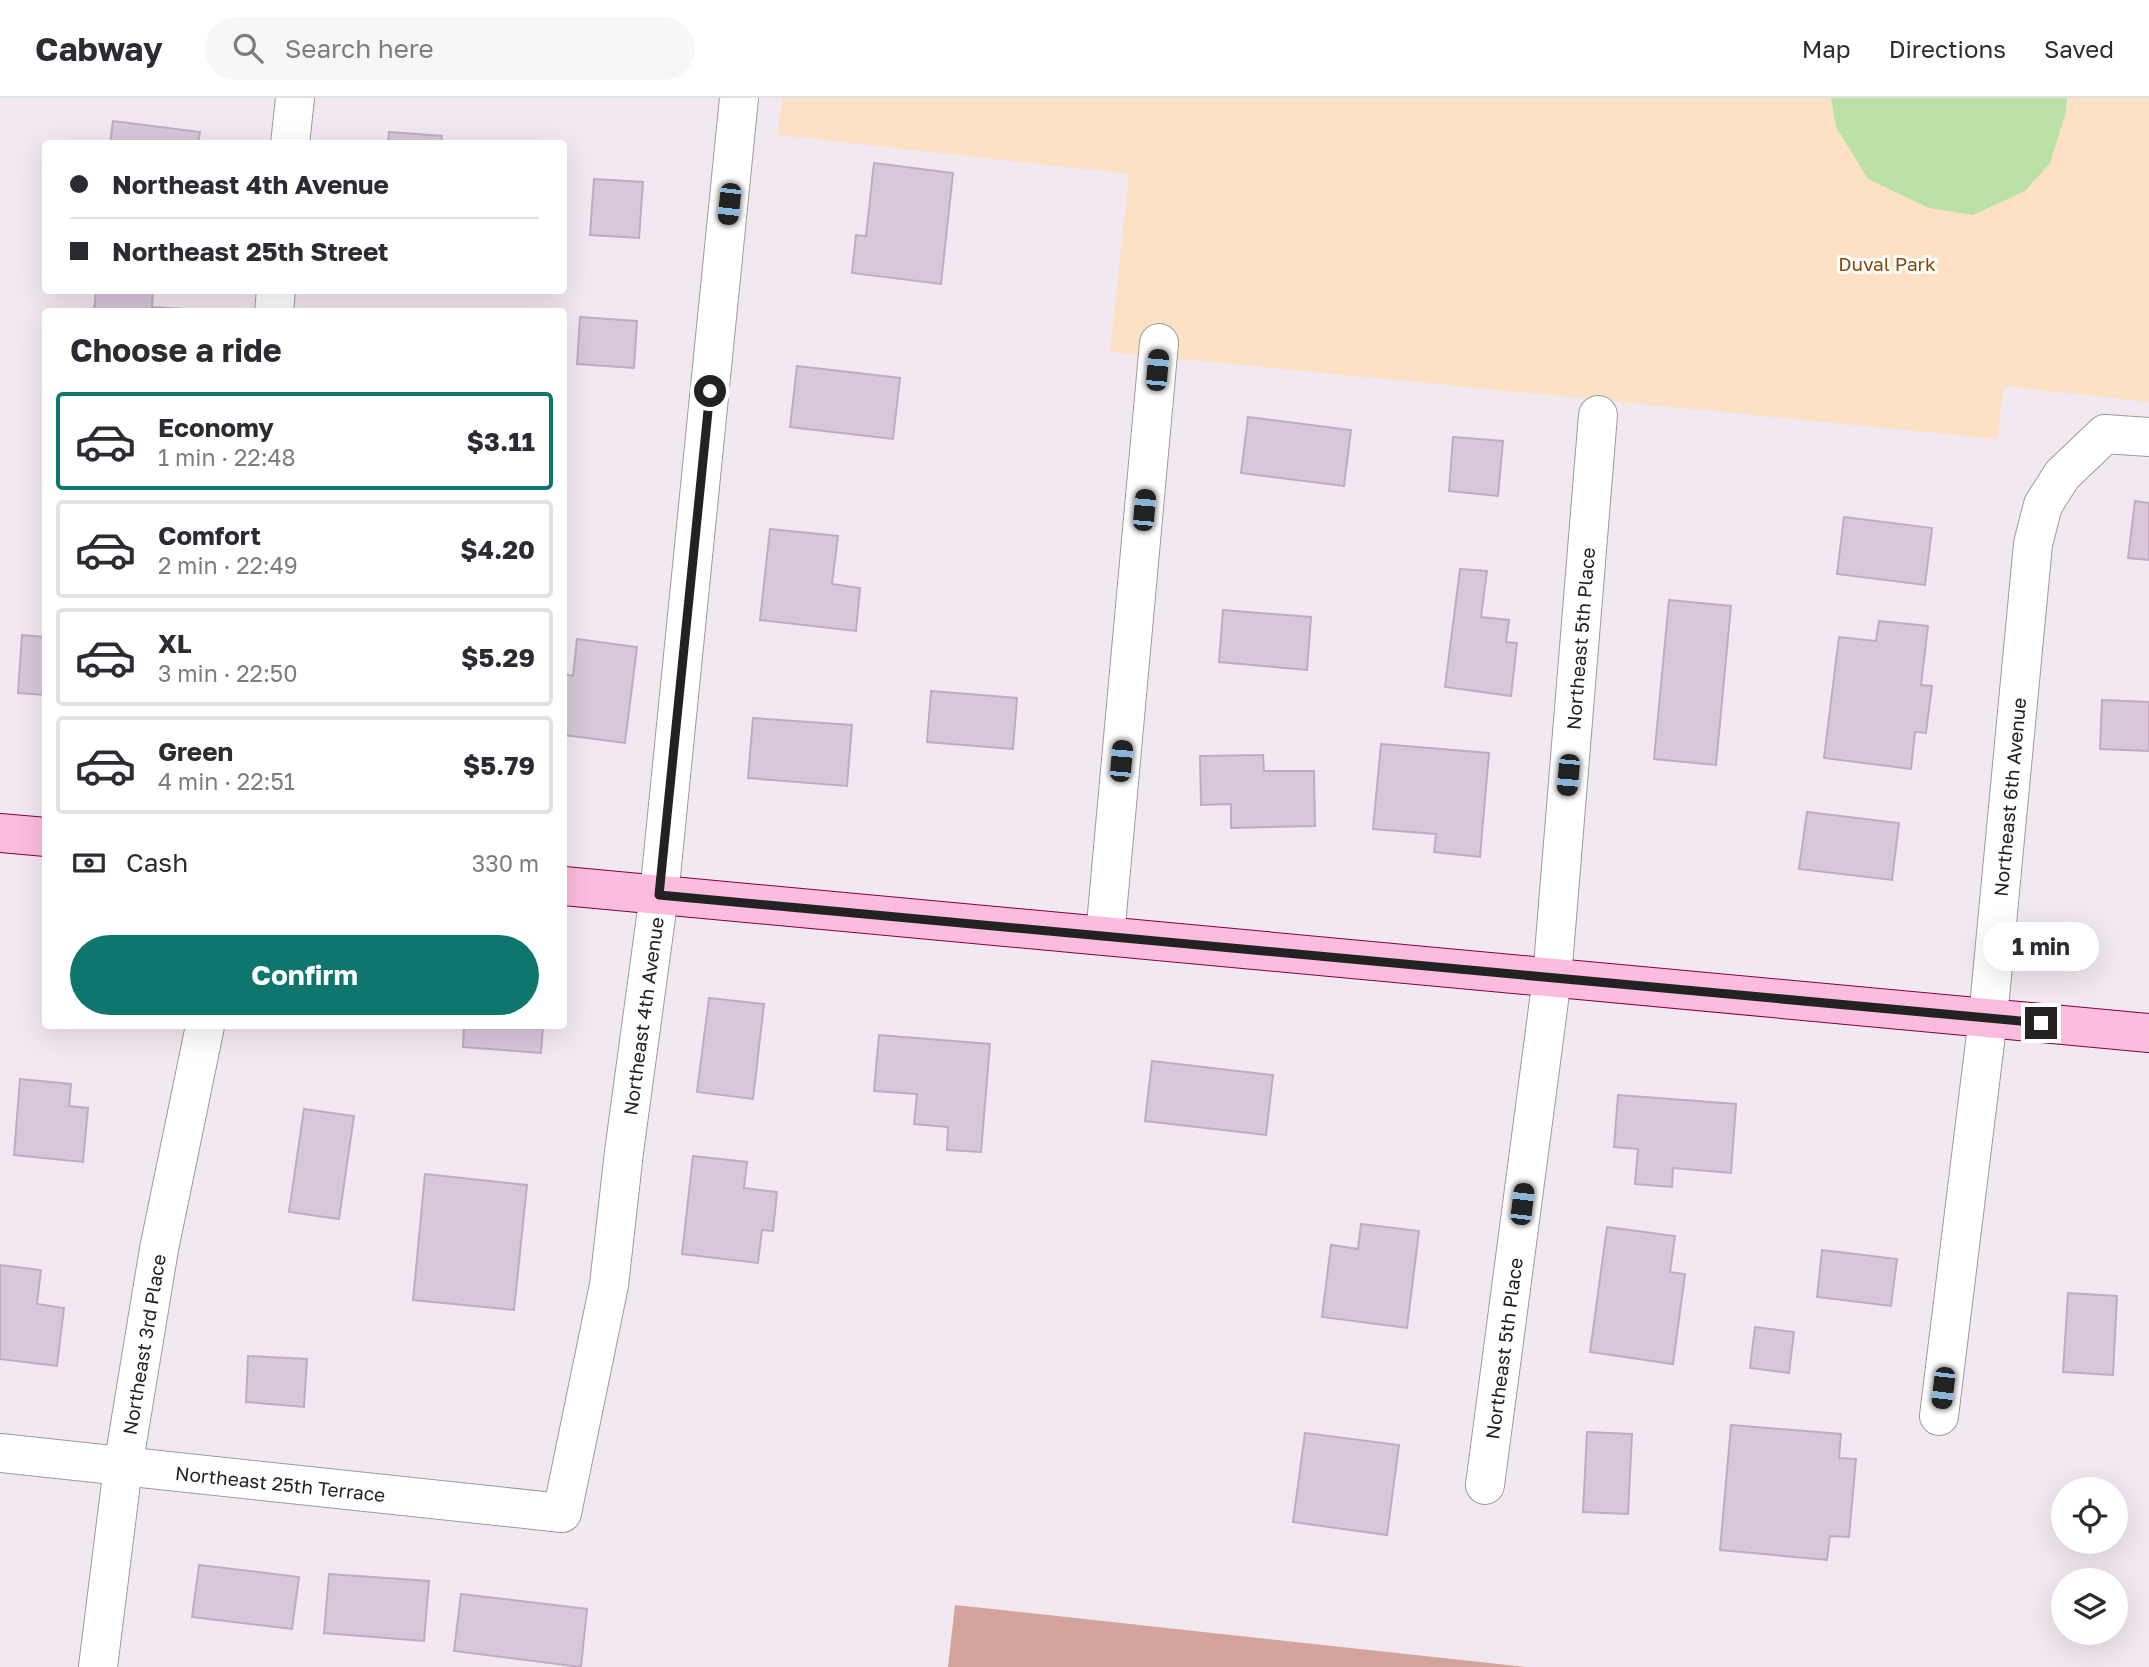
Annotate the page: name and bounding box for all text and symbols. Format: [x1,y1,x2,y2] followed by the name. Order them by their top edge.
[205,17,695,80] search box
[35,29,163,68] text: Cabway
[229,29,267,67] icon: search
[285,33,434,64] text: Search here
[1802,34,1851,63] text: Map
[1889,34,2006,63] text: Directions
[2044,34,2114,63] text: Saved
[112,169,389,200] text: Northeast 4th Avenue
[717,182,742,226] car
[112,236,389,267] text: Northeast 25th Street
[1838,252,1936,275] park label: Duval Park
[70,331,282,369] text: Choose a ride
[1145,348,1170,392] car
[694,375,726,407] route start
[74,410,137,473] icon: car
[158,412,274,443] text: Economy
[467,426,535,457] text: $3.11
[158,443,296,471] text: 1 min · 22:48
[1132,488,1157,532] car
[74,518,137,581] icon: car
[158,520,261,551] text: Comfort
[460,534,535,565] text: $4.20
[1561,546,1599,731] street label: Northeast 5th Place
[158,551,298,579] text: 2 min · 22:49
[74,626,137,689] icon: car
[158,628,192,659] text: XL
[461,642,535,673] text: $5.29
[158,659,297,687] text: 3 min · 22:50
[1988,696,2030,898] street label: Northeast 6th Avenue
[74,734,137,797] icon: car
[158,736,233,767] text: Green
[1109,739,1134,783] car
[463,750,535,781] text: $5.79
[1556,753,1581,797] car
[158,767,295,795] text: 4 min · 22:51
[70,844,108,882] icon: cash
[126,847,188,878] text: Cash
[472,849,539,877] text: 330 m
[618,915,667,1117] street label: Northeast 4th Avenue
[1983,922,2099,970] callout: 1 min
[2012,932,2070,960] text: 1 min
[70,935,539,1015] button: Confirm
[2025,1007,2057,1039] route end
[1510,1182,1535,1226] car
[117,1252,170,1436] street label: Northeast 3rd Place
[1480,1256,1526,1440] street label: Northeast 5th Place
[1931,1366,1956,1410] car
[174,1460,387,1506] street label: Northeast 25th Terrace
[2051,1477,2128,1645] map controls
[2051,1477,2128,1554] button: locate
[2051,1568,2128,1645] button: layers

